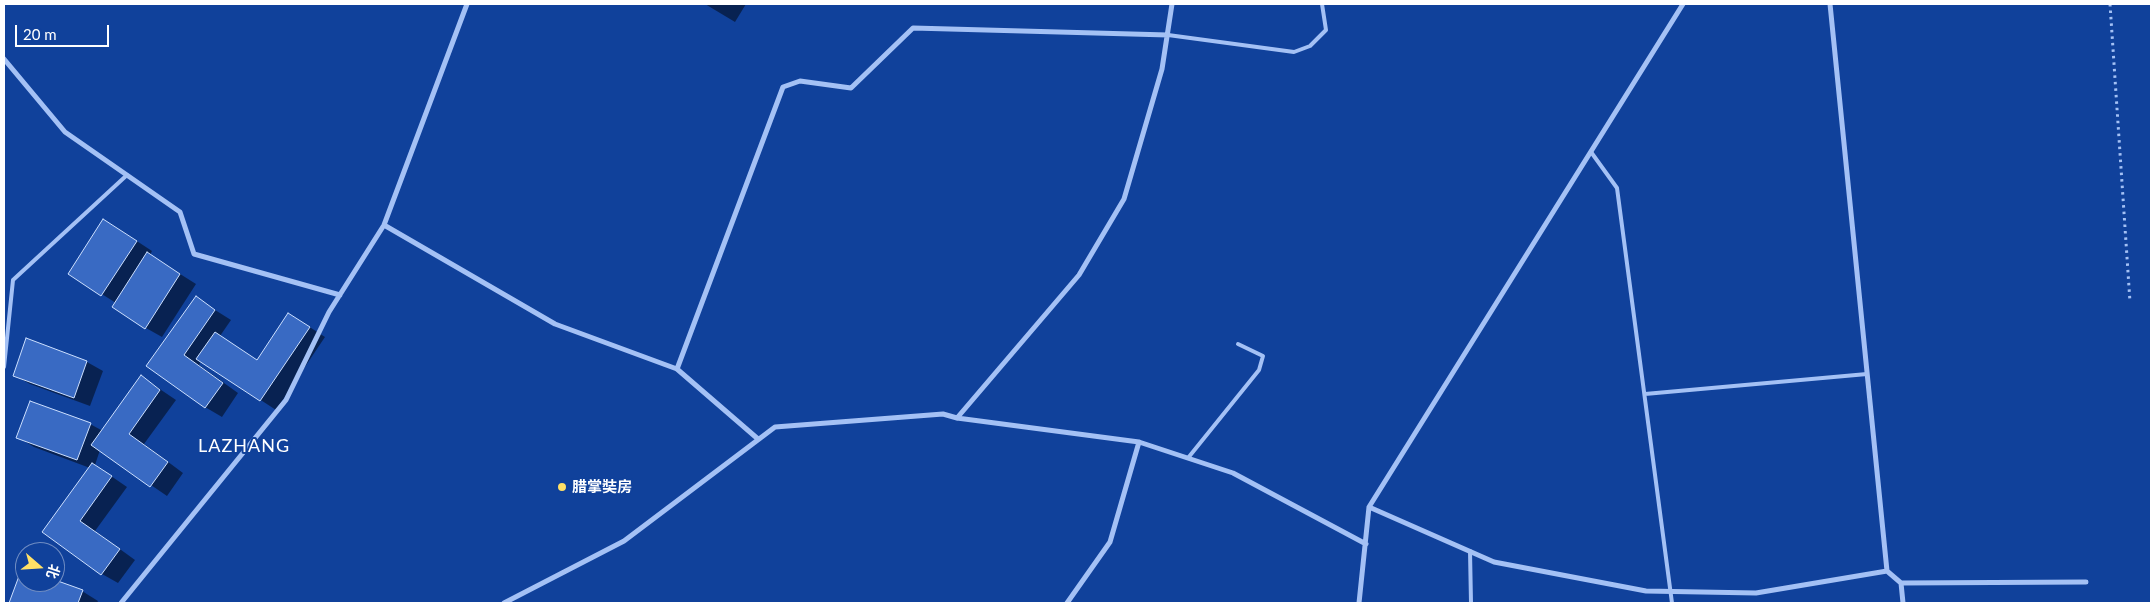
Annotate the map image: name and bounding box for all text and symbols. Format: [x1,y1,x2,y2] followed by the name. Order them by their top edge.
[18,15,111,47] scale bar
[23,25,57,43] text: 20 m
[197,435,291,457] district label: LAZHANG
[572,478,632,496] place label: 腊掌奘房
[556,481,568,493] marker: 腊掌奘房
[15,542,65,592] north arrow
[43,562,64,581] text: 北

